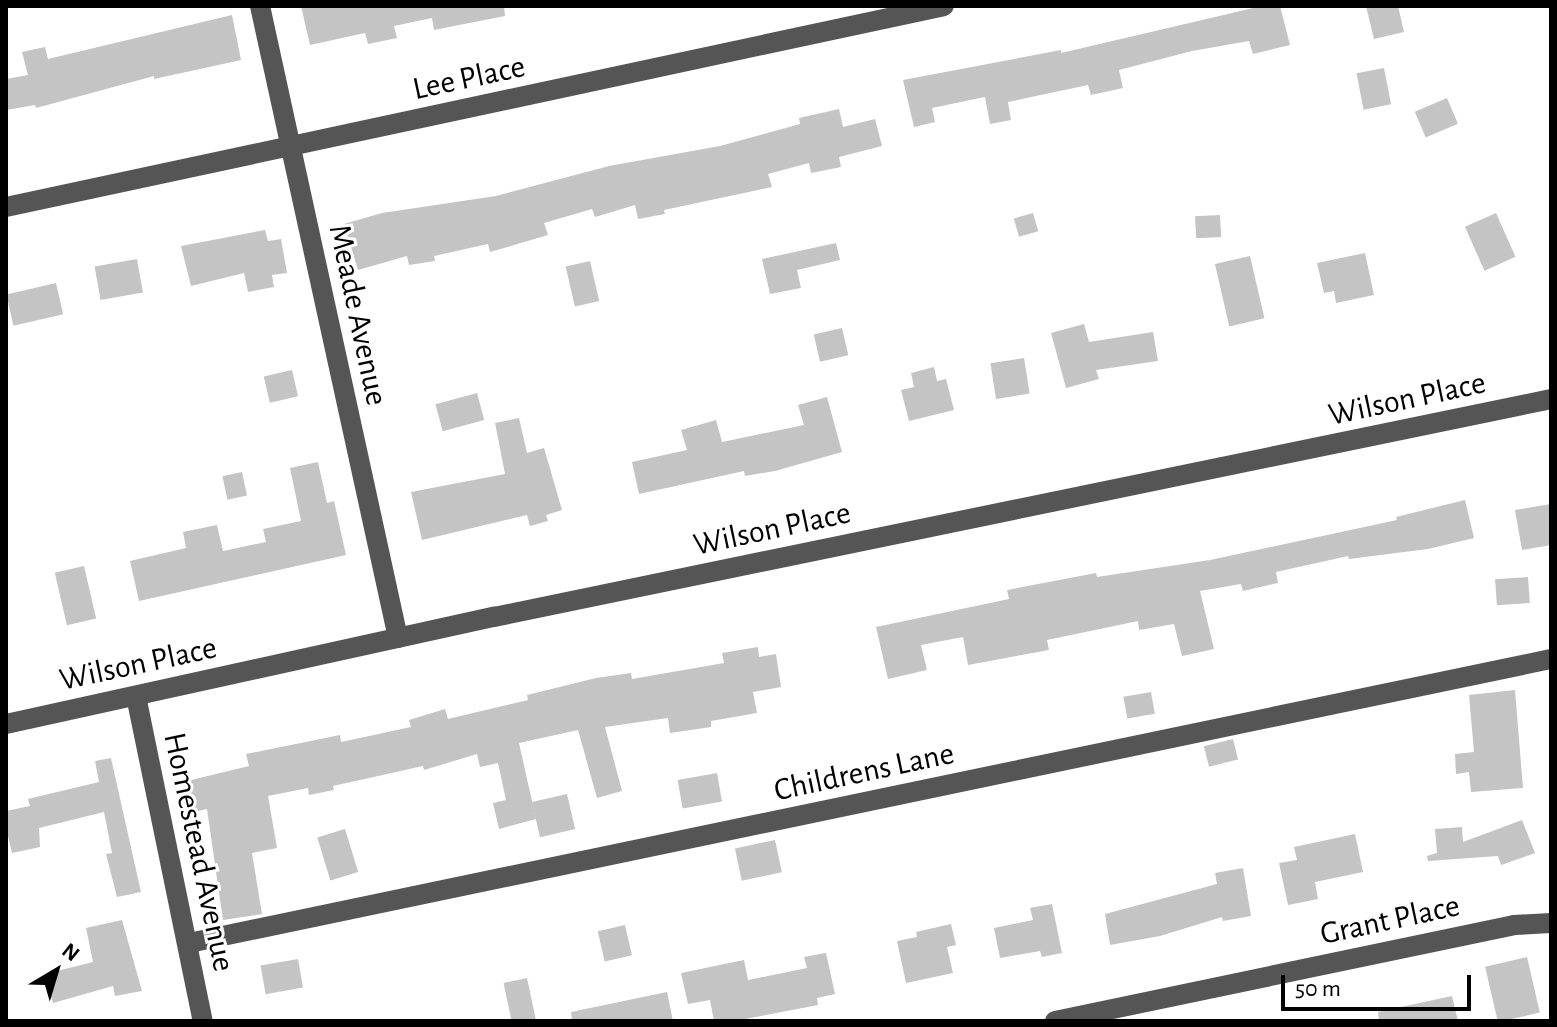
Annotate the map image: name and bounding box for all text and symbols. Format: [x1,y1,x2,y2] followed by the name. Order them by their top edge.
[409,47,529,109] street label: Lee Place
[320,221,396,409] street label: Meade Avenue
[1325,364,1489,434] street label: Wilson Place
[690,494,854,564] street label: Wilson Place
[56,629,220,699] street label: Wilson Place
[155,729,243,975] street label: Homestead Avenue
[770,734,958,810] street label: Childrens Lane
[1317,887,1463,953] street label: Grant Place
[16,931,96,1011] north arrow
[58,939,84,965] text: N
[1285,959,1475,1009] scale bar
[1295,977,1341,1001] text: 50 m

